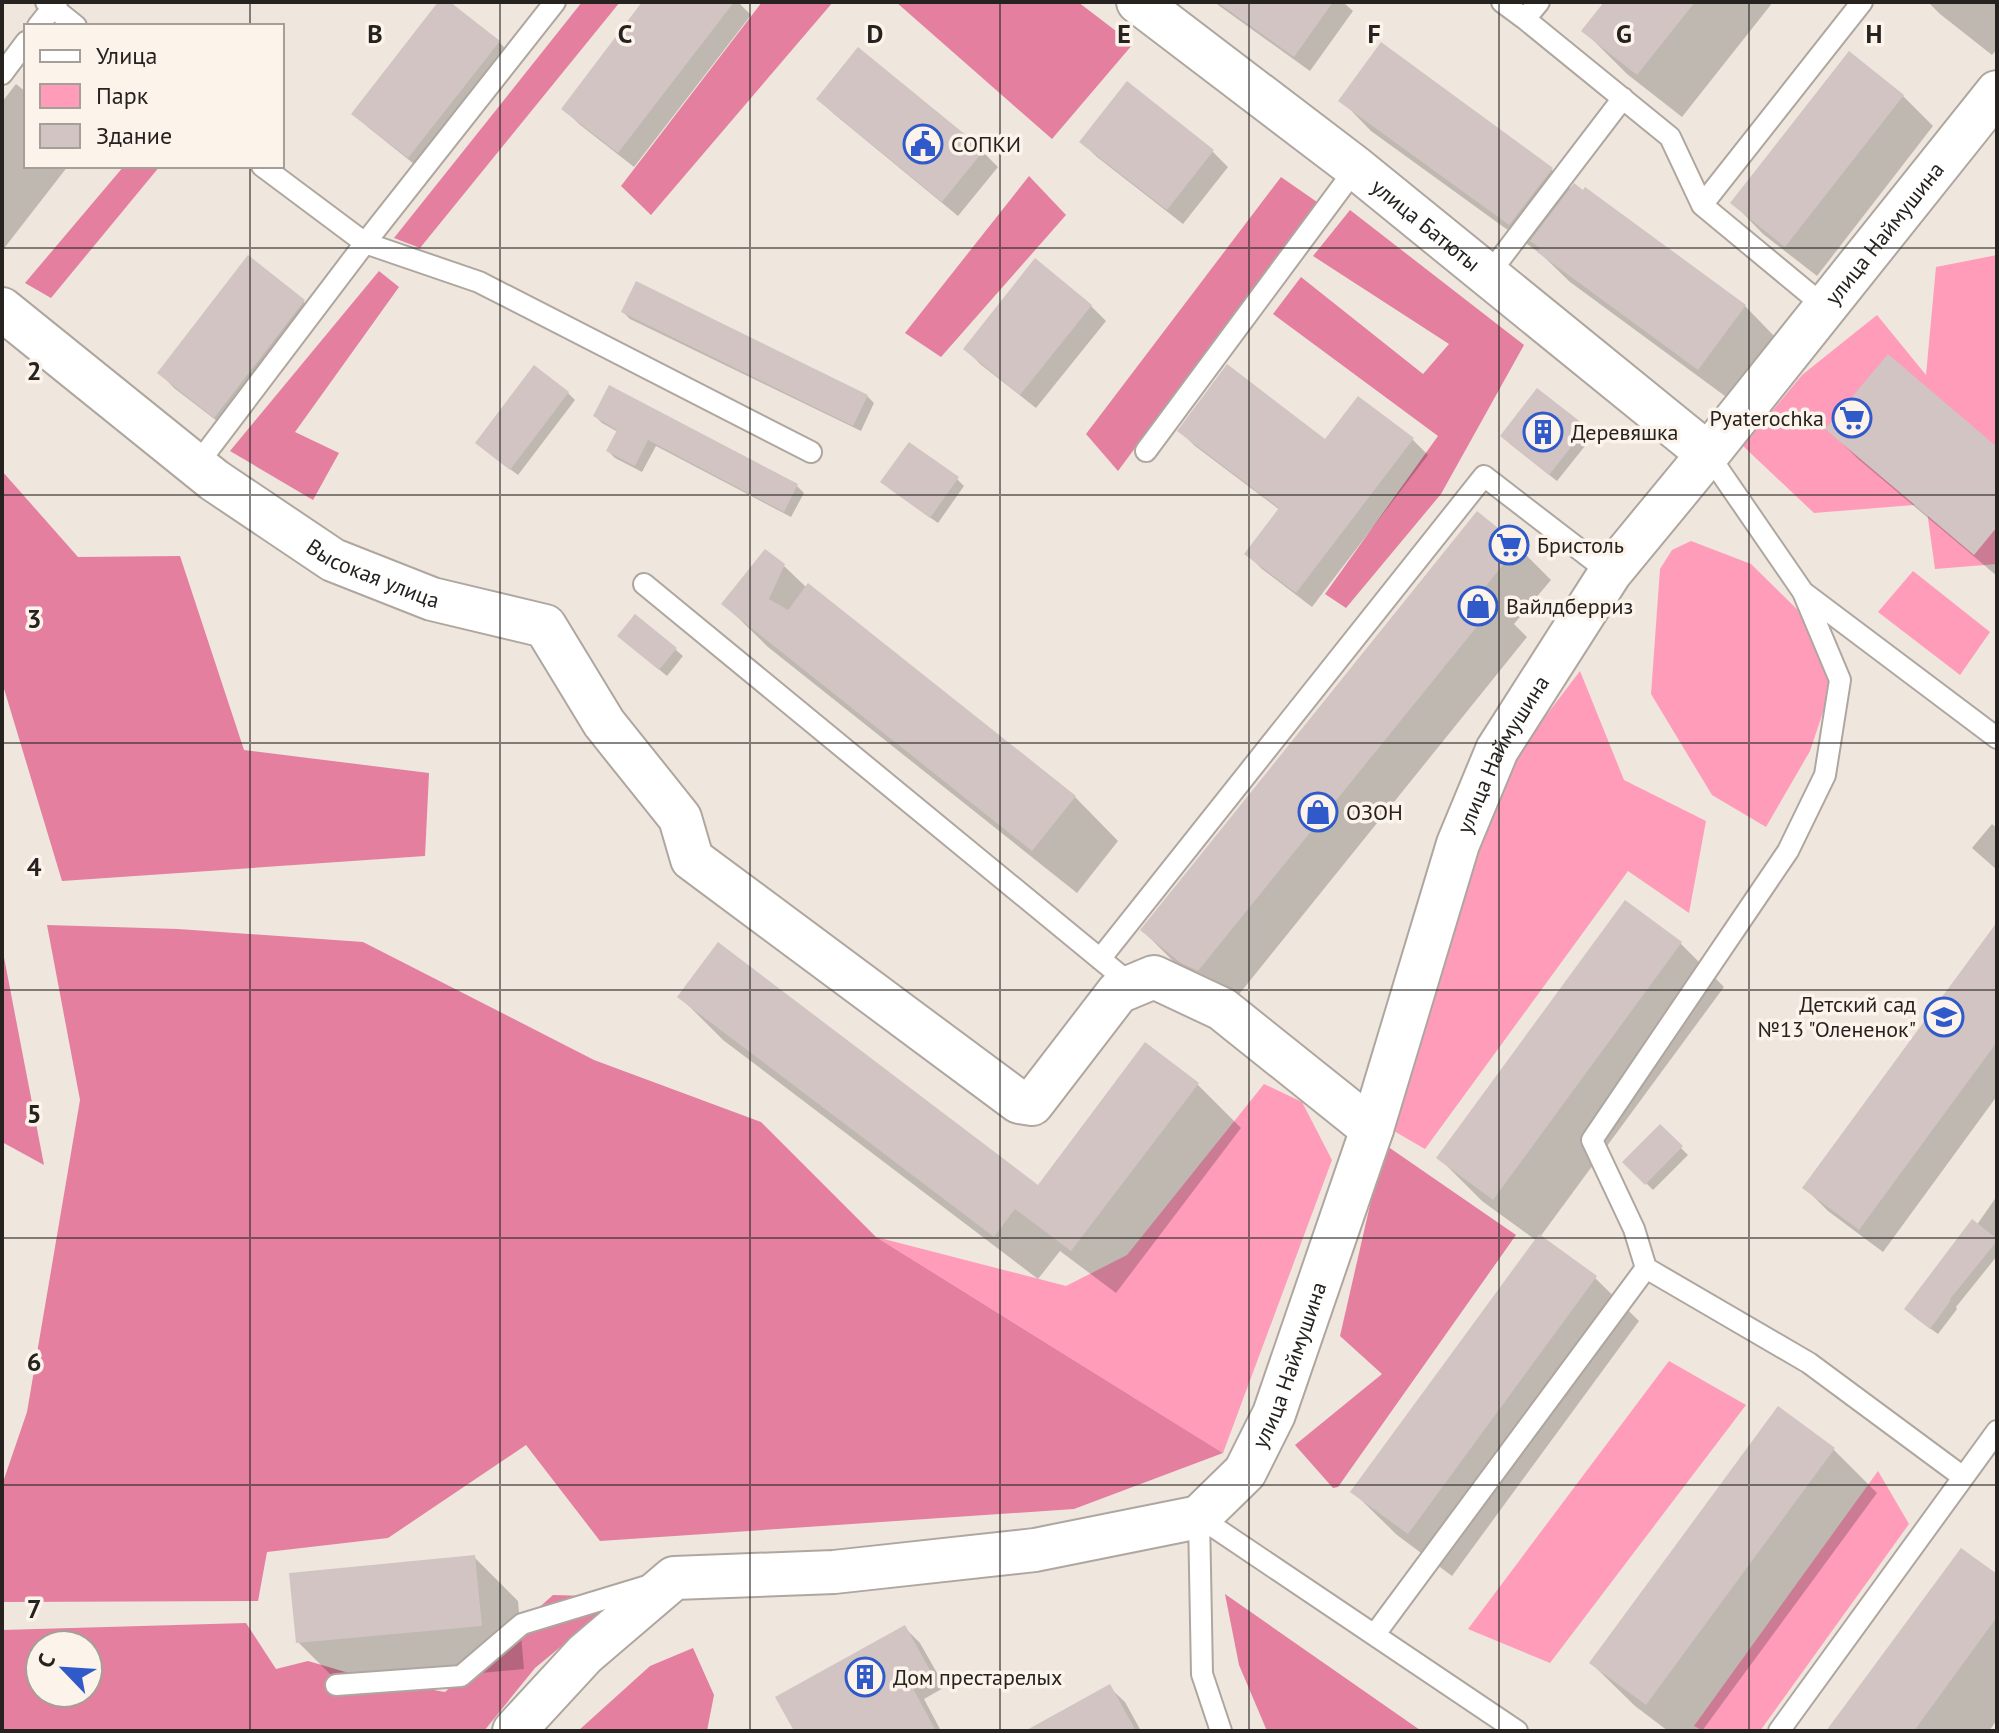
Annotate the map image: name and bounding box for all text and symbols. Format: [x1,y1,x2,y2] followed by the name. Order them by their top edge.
[367,17,383,50] text: B
[618,17,632,50] text: C
[867,17,883,50] text: D
[1117,17,1131,50] text: E
[1367,17,1381,50] text: F
[1616,17,1632,50] text: G
[1866,17,1882,50] text: H
[24,24,284,168] legend
[96,40,157,71] text: Улица
[96,80,149,111] text: Парк
[96,120,172,151] text: Здание
[902,123,944,165] public building icon: СОПКИ
[951,130,1021,158] place label: СОПКИ
[1819,156,1950,310] street label: улица Наймушина
[1366,172,1486,277] street label: улица Батюты
[27,354,41,387] text: 2
[1831,397,1873,439] supermarket icon: Pyaterochka
[1709,404,1824,432] place label: Pyaterochka
[1522,411,1564,453] building icon: Деревяшка
[1571,418,1679,446] place label: Деревяшка
[1488,524,1530,566] supermarket icon: Бристоль
[1537,531,1624,559] place label: Бристоль
[301,532,442,614] street label: Высокая улица
[1457,585,1499,627] shop icon: Вайлдберриз
[1506,592,1633,620] place label: Вайлдберриз
[27,602,41,635] text: 3
[1450,670,1555,838] street label: улица Наймушина
[1297,791,1339,833] shop icon: ОЗОН
[1346,798,1403,826] place label: ОЗОН
[27,850,42,883] text: 4
[1757,990,1916,1043] place label: Детский сад №13 "Олененок"
[1923,996,1965,1038] school or university icon: Детский сад №13 "Олененок"
[27,1097,41,1130] text: 5
[1245,1278,1332,1453] street label: улица Наймушина
[27,1345,41,1378] text: 6
[27,1592,41,1625] text: 7
[24,1629,104,1709] north arrow
[31,1649,61,1672] text: С
[844,1656,886,1698] building icon: Дом престарелых
[893,1663,1062,1691] place label: Дом престарелых

